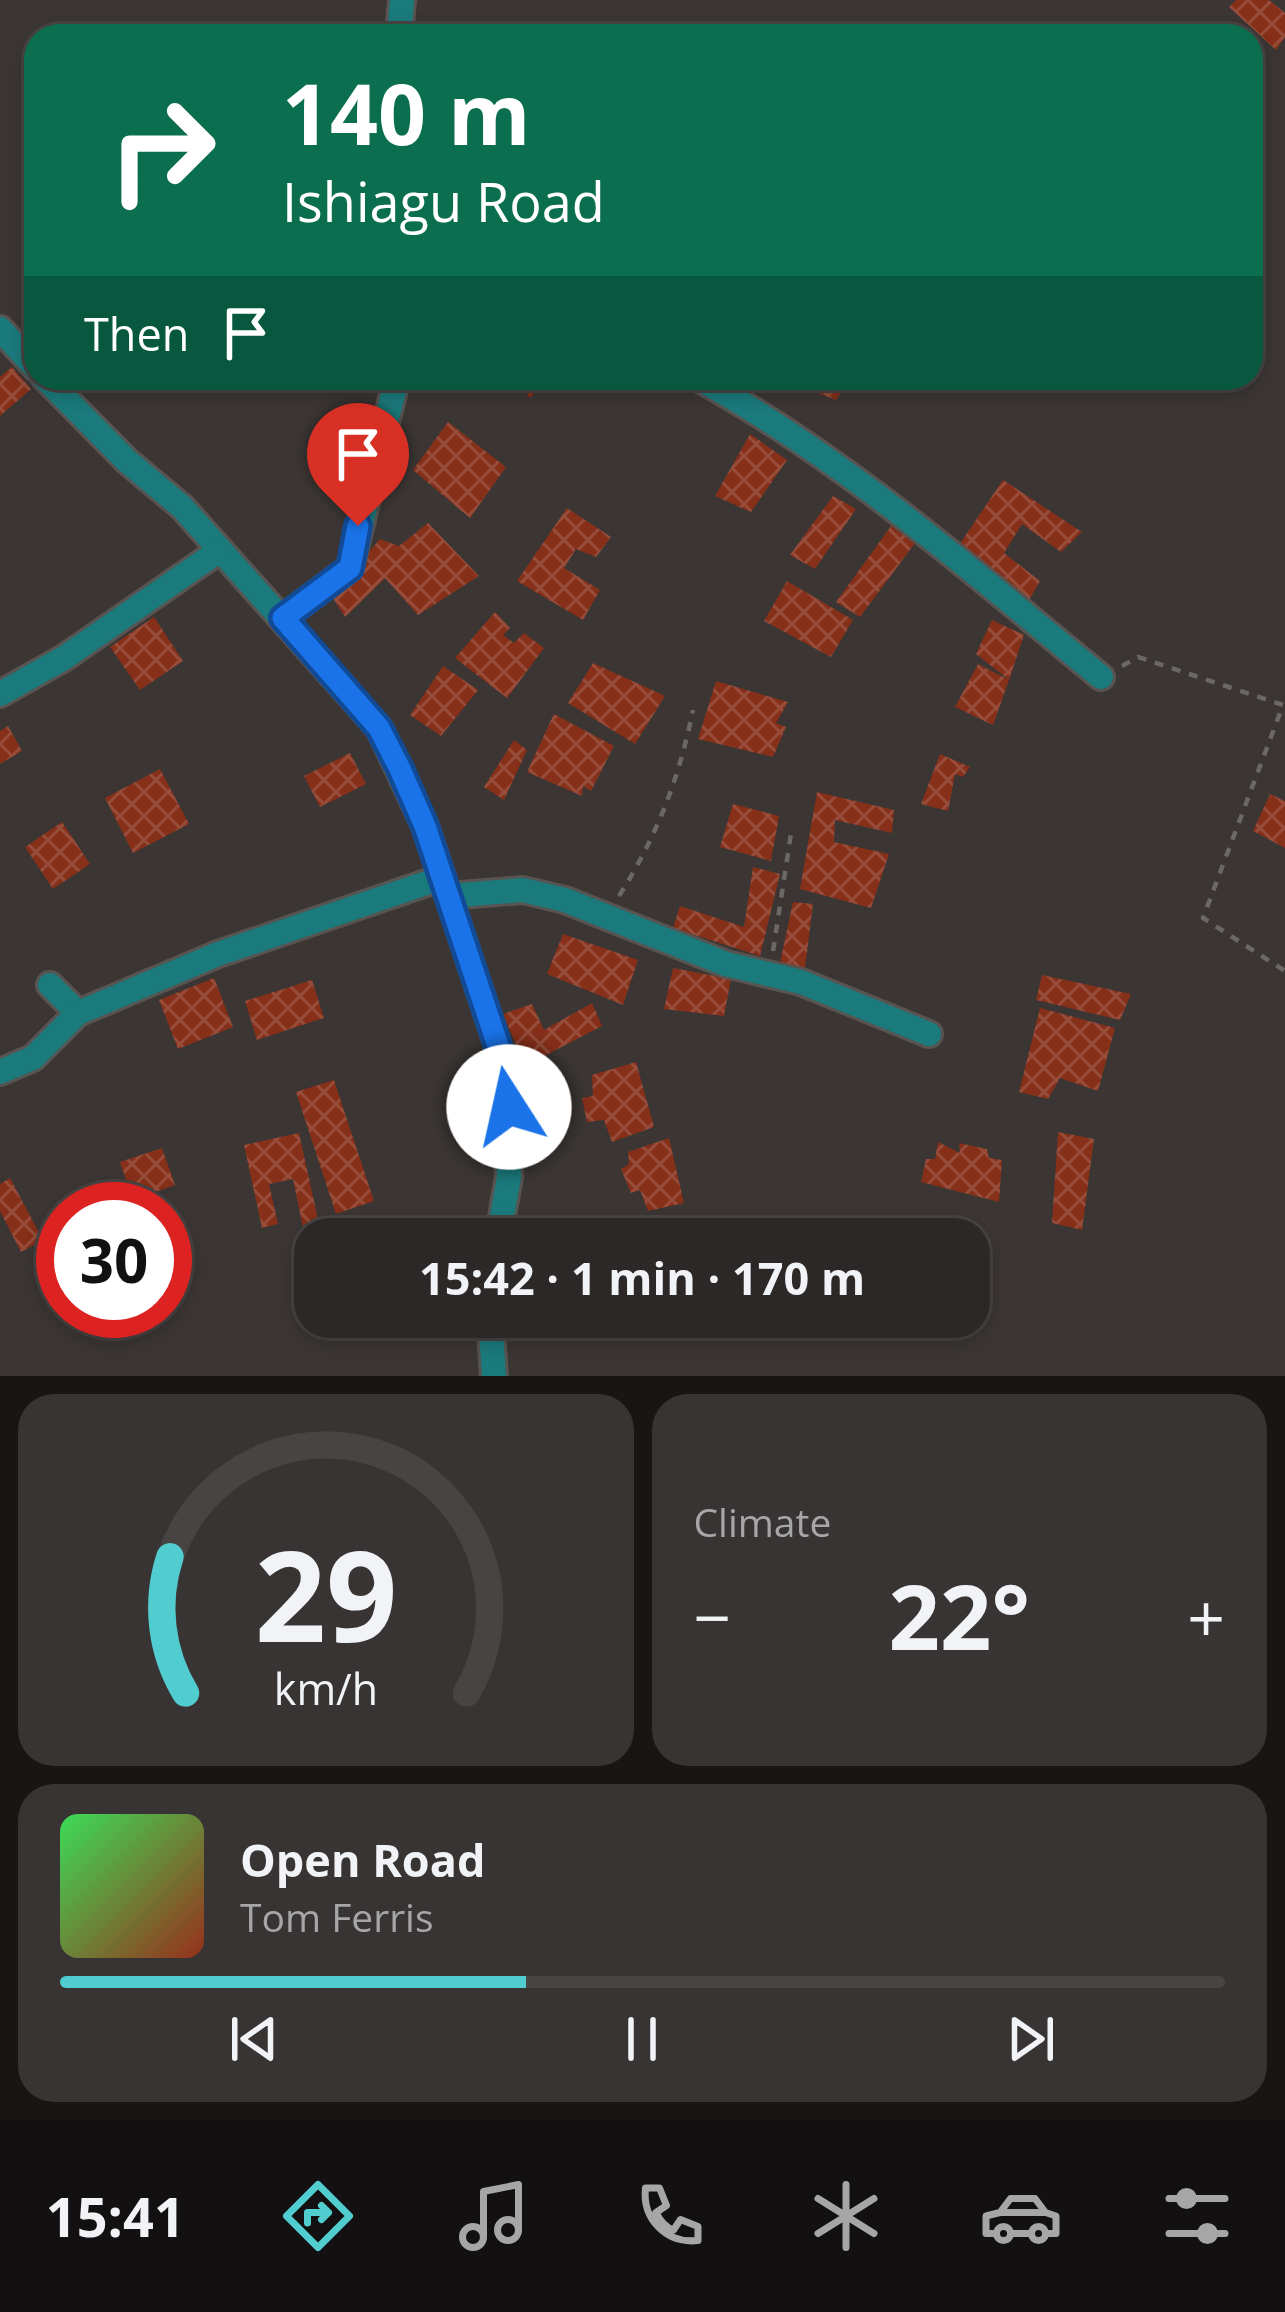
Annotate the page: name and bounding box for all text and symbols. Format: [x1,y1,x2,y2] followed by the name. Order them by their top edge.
[282,55,530,170] text: 140 m
[84,72,240,228] icon: right
[282,164,605,238] text: Ishiagu Road
[213,300,279,366] icon: arrive
[84,303,189,364] text: Then
[307,403,409,526] pin
[325,421,391,487] icon: arrive
[446,1044,572,1170] position arrow
[36,1182,192,1338] speed limit sign: 30
[419,1247,865,1308] text: 15:42 · 1 min · 170 m
[694,1495,831,1548] text: Climate
[254,1509,397,1679] text: 29
[889,1554,1030,1676] text: 22°
[694,1571,731,1661] text: −
[1187,1571,1225,1661] text: +
[274,1659,378,1718] text: km/h
[240,1829,485,1890] text: Open Road
[240,1890,434,1943] text: Tom Ferris
[221,2006,287,2072] icon: previous
[609,2006,675,2072] icon: pause
[998,2006,1064,2072] icon: next
[276,2174,360,2258] icon: directions
[452,2174,536,2258] icon: music
[628,2174,712,2258] icon: phone
[804,2174,888,2258] icon: climate
[979,2174,1063,2258] icon: car
[1155,2174,1239,2258] icon: filters
[46,2179,185,2253] text: 15:41

